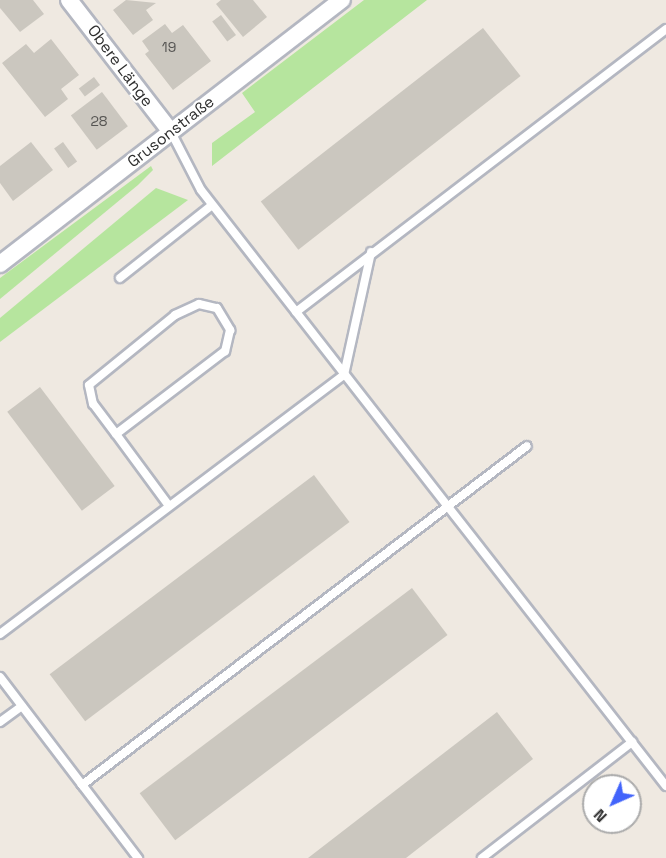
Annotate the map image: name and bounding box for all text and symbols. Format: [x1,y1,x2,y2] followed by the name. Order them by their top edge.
[83,21,157,111] street label: Obere Länge
[162,39,176,55] house number: 19
[124,92,218,172] street label: Grusonstraße
[90,113,108,129] house number: 28
[582,774,642,834] north arrow
[589,804,612,827] text: N

